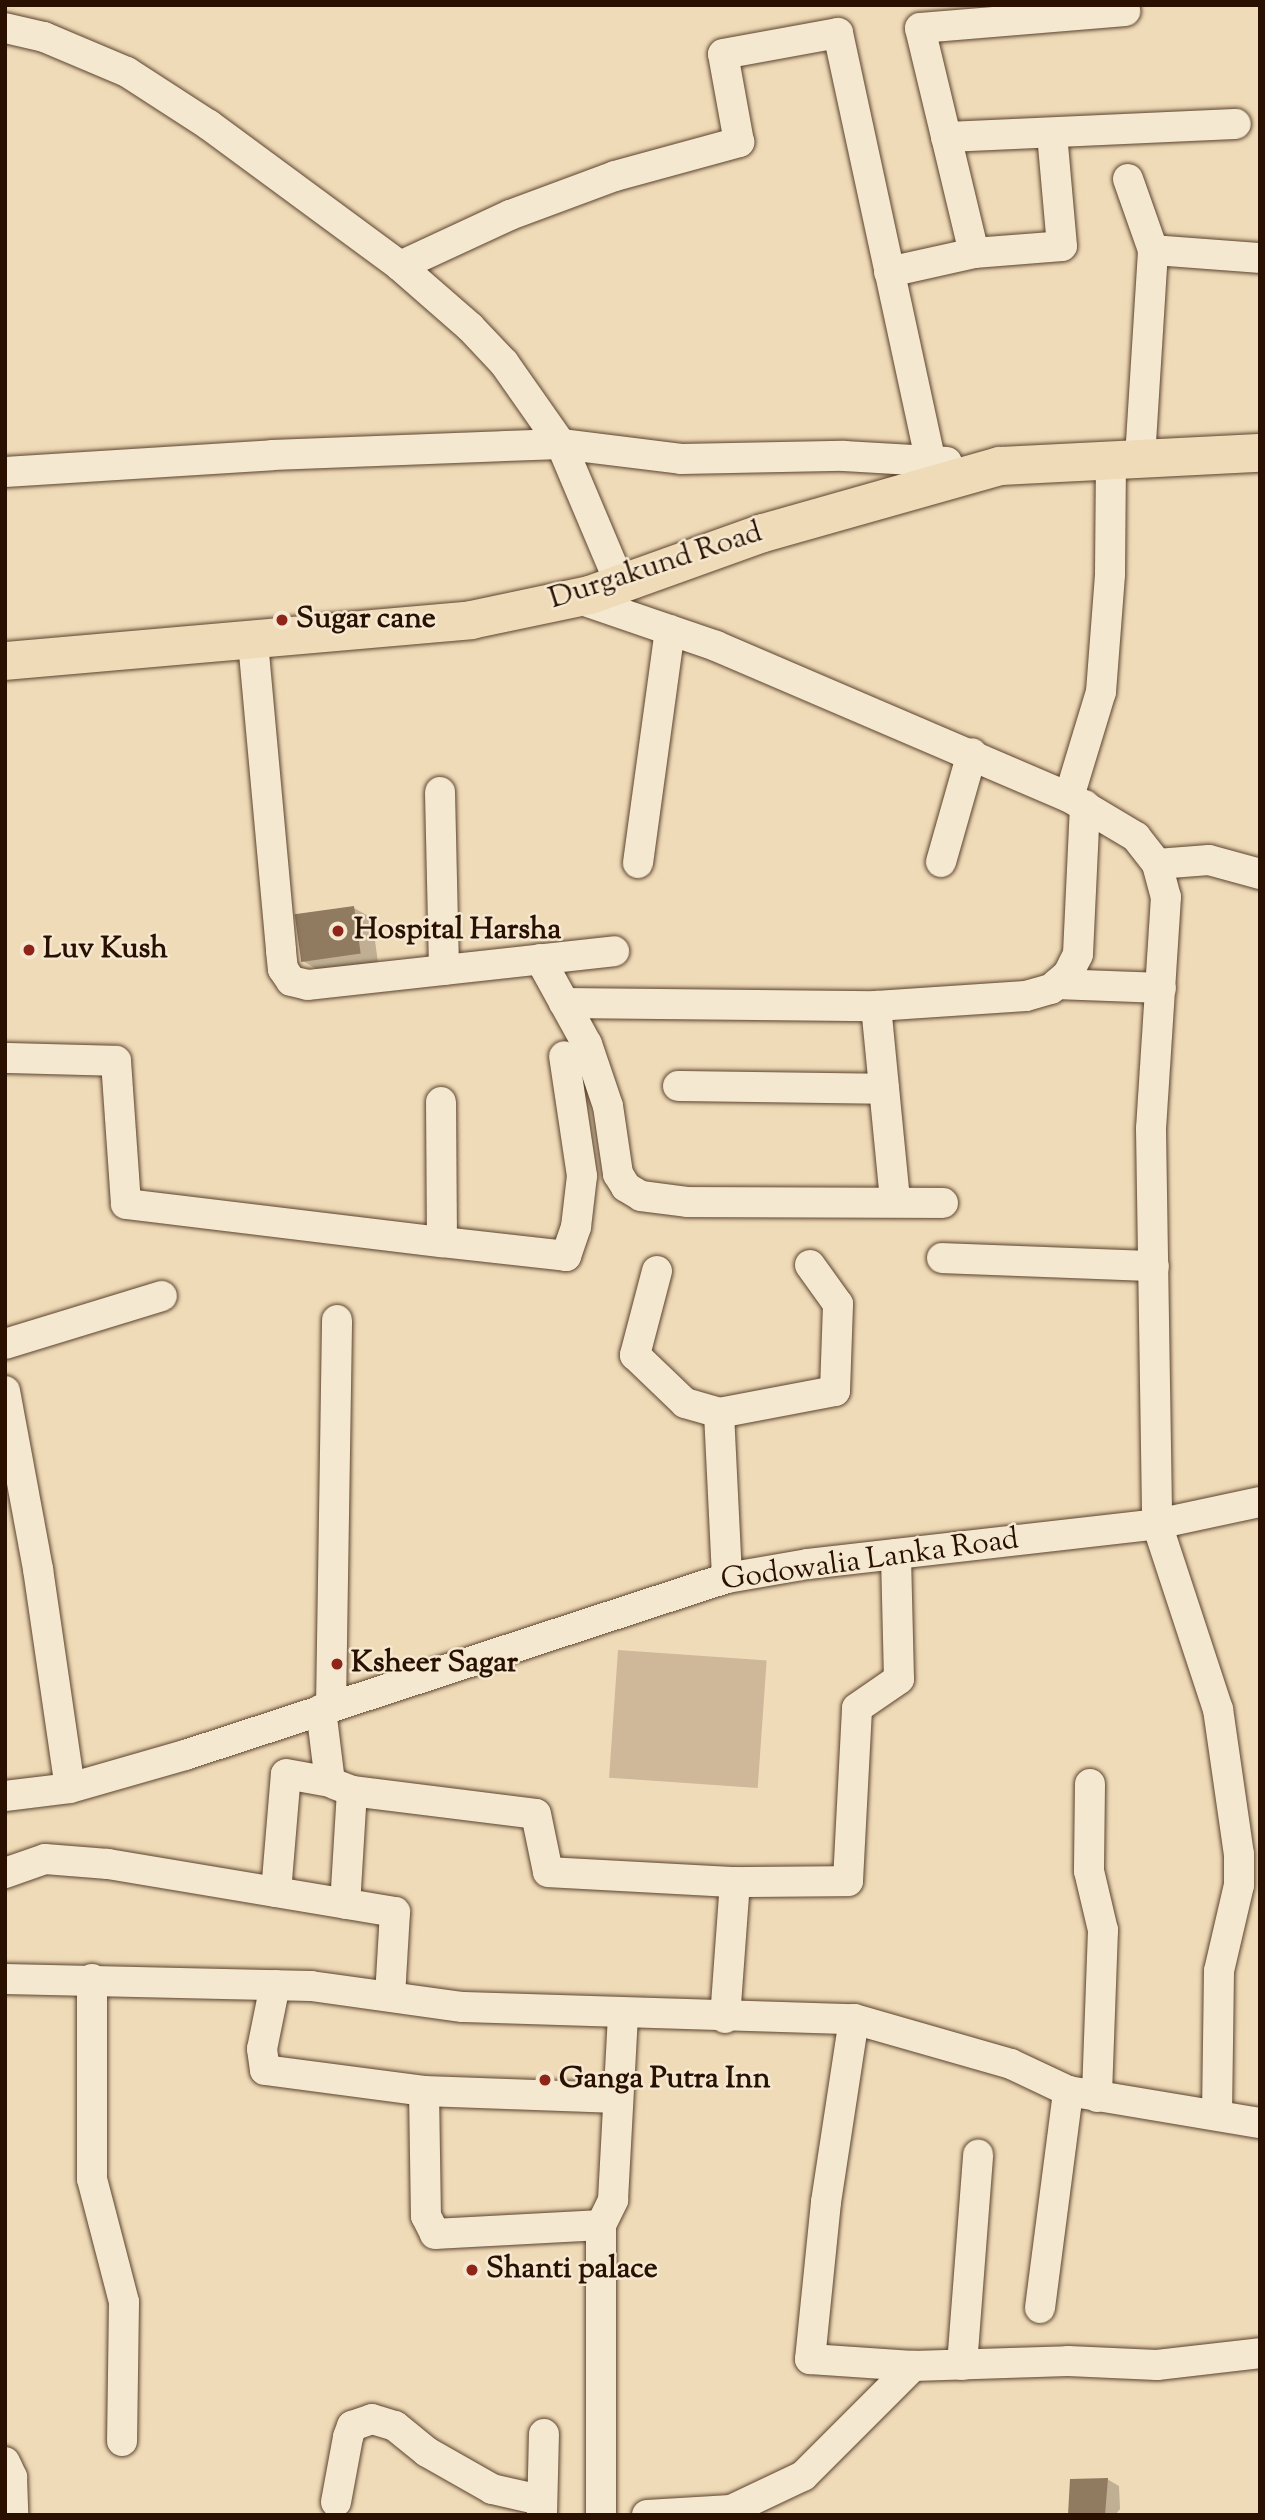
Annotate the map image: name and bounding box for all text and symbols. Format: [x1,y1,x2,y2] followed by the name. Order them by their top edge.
[545,516,767,618] street label: Durgakund Road
[296,602,436,638] place label: Sugar cane
[274,612,290,628] marker: Sugar cane
[354,913,561,949] place label: Hospital Harsha
[328,921,348,941] marker: Hospital Harsha
[43,932,168,968] place label: Luv Kush
[21,942,37,958] marker: Luv Kush
[719,1522,1021,1600] street label: Godowalia Lanka Road
[351,1646,518,1682] place label: Ksheer Sagar
[329,1656,345,1672] marker: Ksheer Sagar
[559,2062,770,2098] place label: Ganga Putra Inn
[537,2072,553,2088] marker: Ganga Putra Inn
[486,2252,658,2288] place label: Shanti palace
[464,2262,480,2278] marker: Shanti palace

